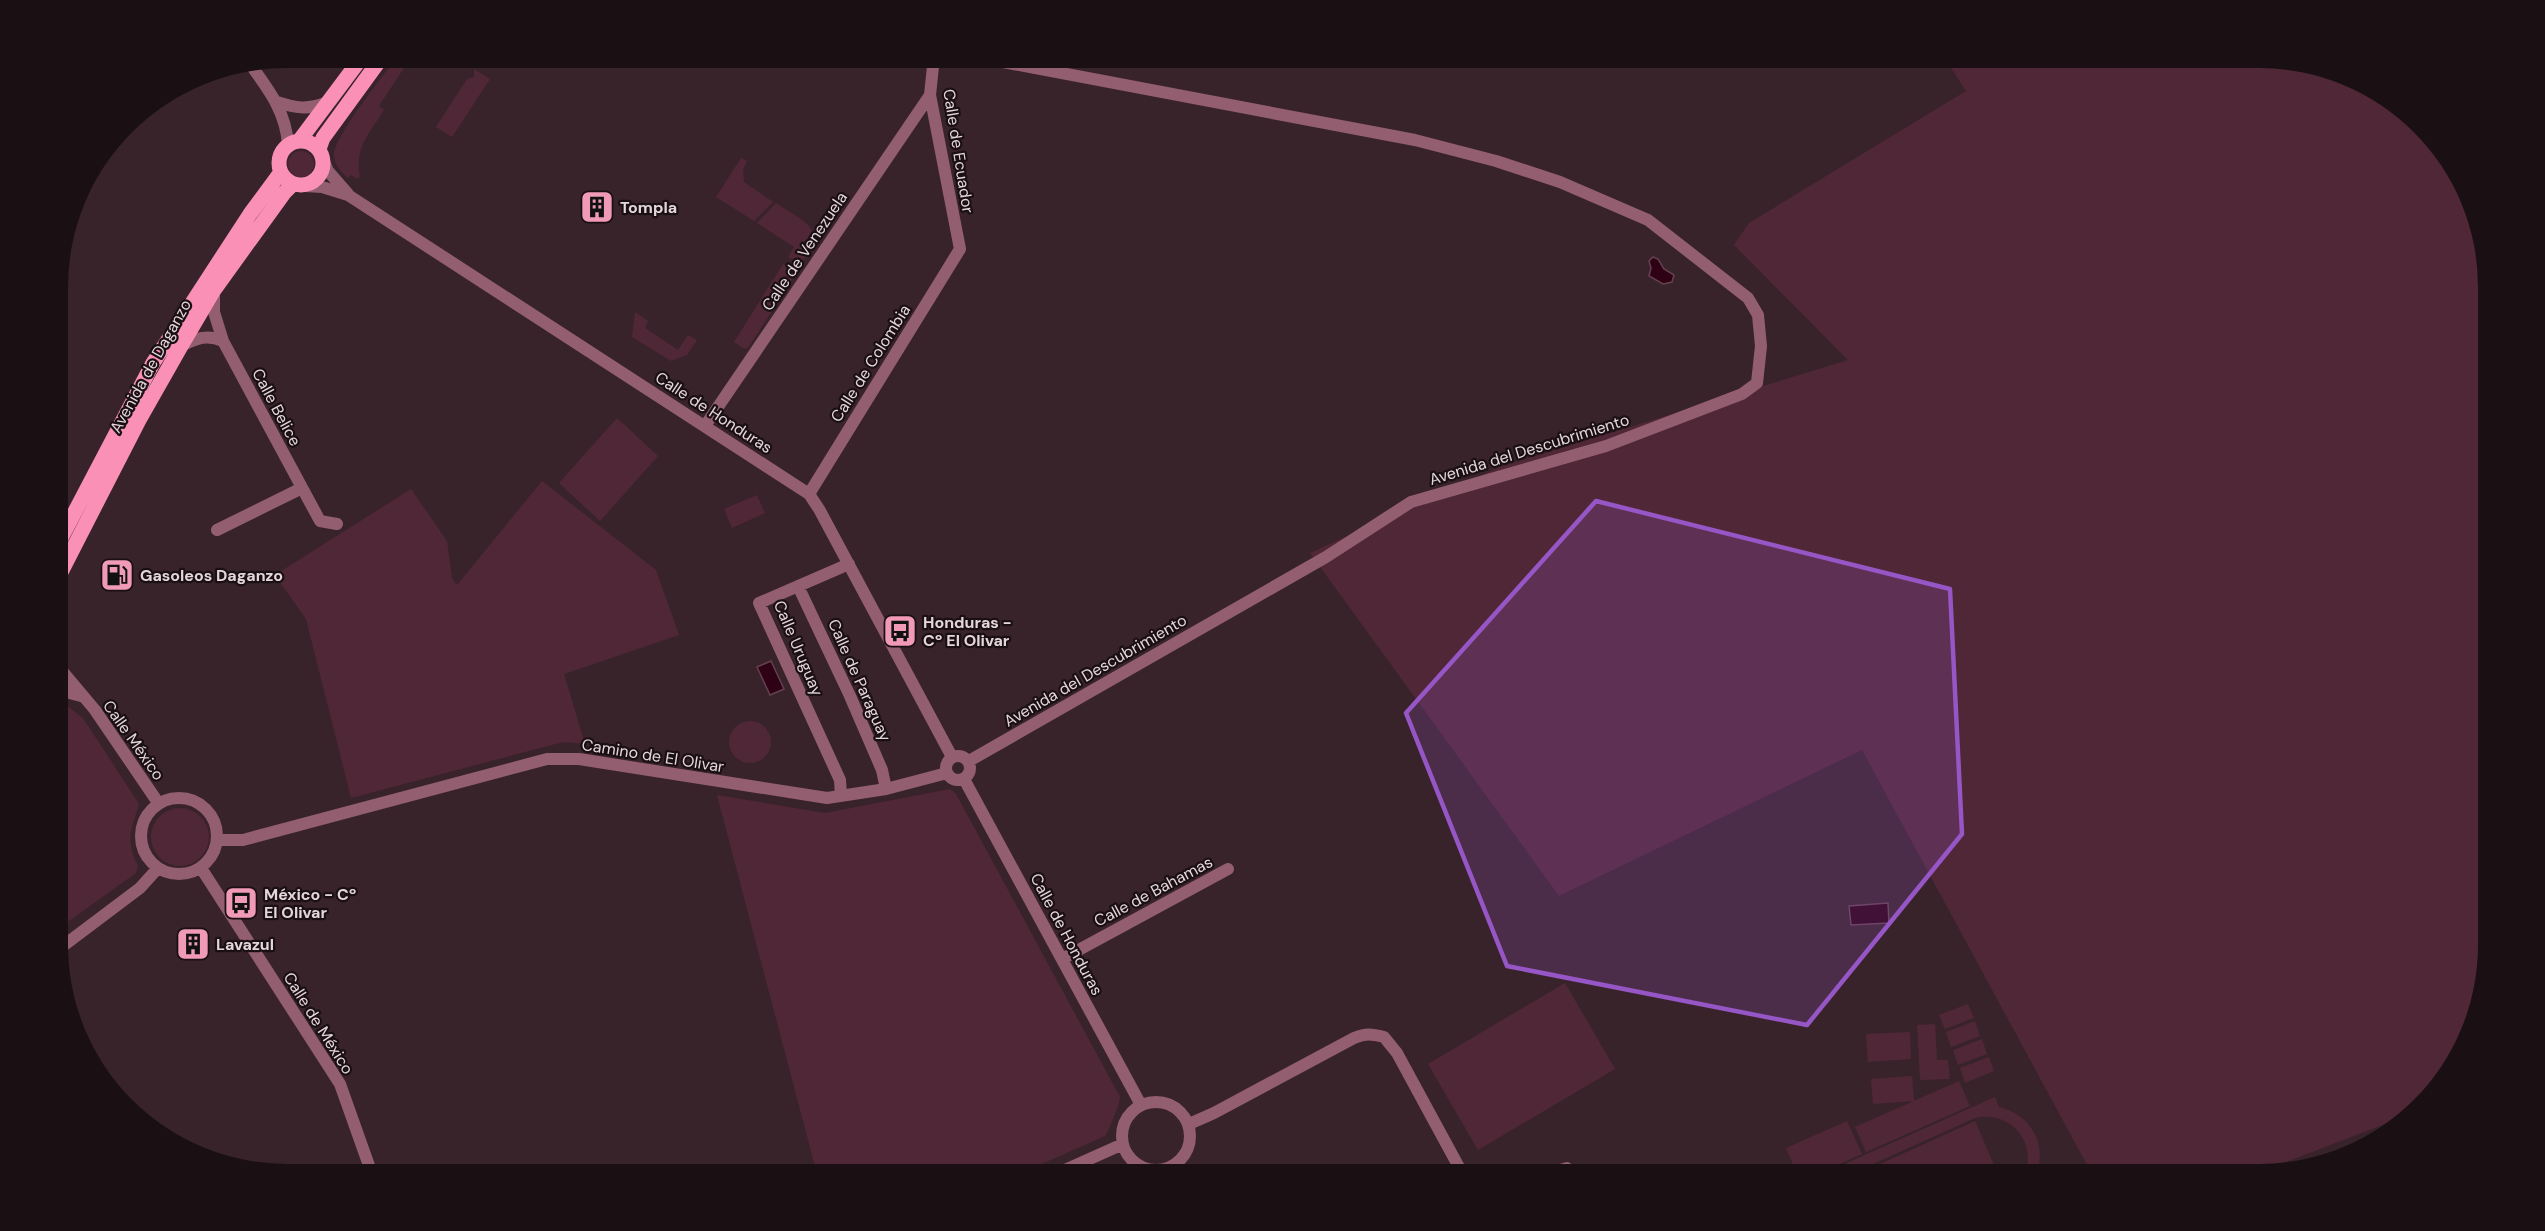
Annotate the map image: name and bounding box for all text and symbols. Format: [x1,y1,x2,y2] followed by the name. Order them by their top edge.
[938,87,979,215] street label: Calle de Ecuador
[757,188,852,315] street label: Calle de Venezuela
[579,189,615,225] building icon: Tompla
[620,197,677,218] place label: Tompla
[105,296,196,437] street label: Avenida de Daganzo
[826,301,915,426] street label: Calle de Colombia
[247,365,306,450] street label: Calle Belice
[651,367,776,458] street label: Calle de Honduras
[1427,409,1632,490] street label: Avenida del Descubrimiento
[99,557,135,593] fuel station icon: Gasoleos Daganzo
[140,565,283,586] place label: Gasoleos Daganzo
[769,597,828,699] street label: Calle Uruguay
[1000,609,1191,732] street label: Avenida del Descubrimiento
[923,612,1012,651] place label: Honduras - Cº El Olivar
[882,613,918,649] bus stop icon: Honduras - Cº El Olivar
[823,616,896,745] street label: Calle de Paraguay
[98,696,169,785] street label: Calle México
[580,734,726,777] street label: Camino de El Olivar
[1090,851,1216,932] street label: Calle de Bahamas
[1025,869,1108,999] street label: Calle de Honduras
[264,884,357,923] place label: México - Cº El Olivar
[223,885,259,921] bus stop icon: México - Cº El Olivar
[175,926,211,962] building icon: Lavazul
[216,934,274,955] place label: Lavazul
[279,968,358,1078] street label: Calle de México

